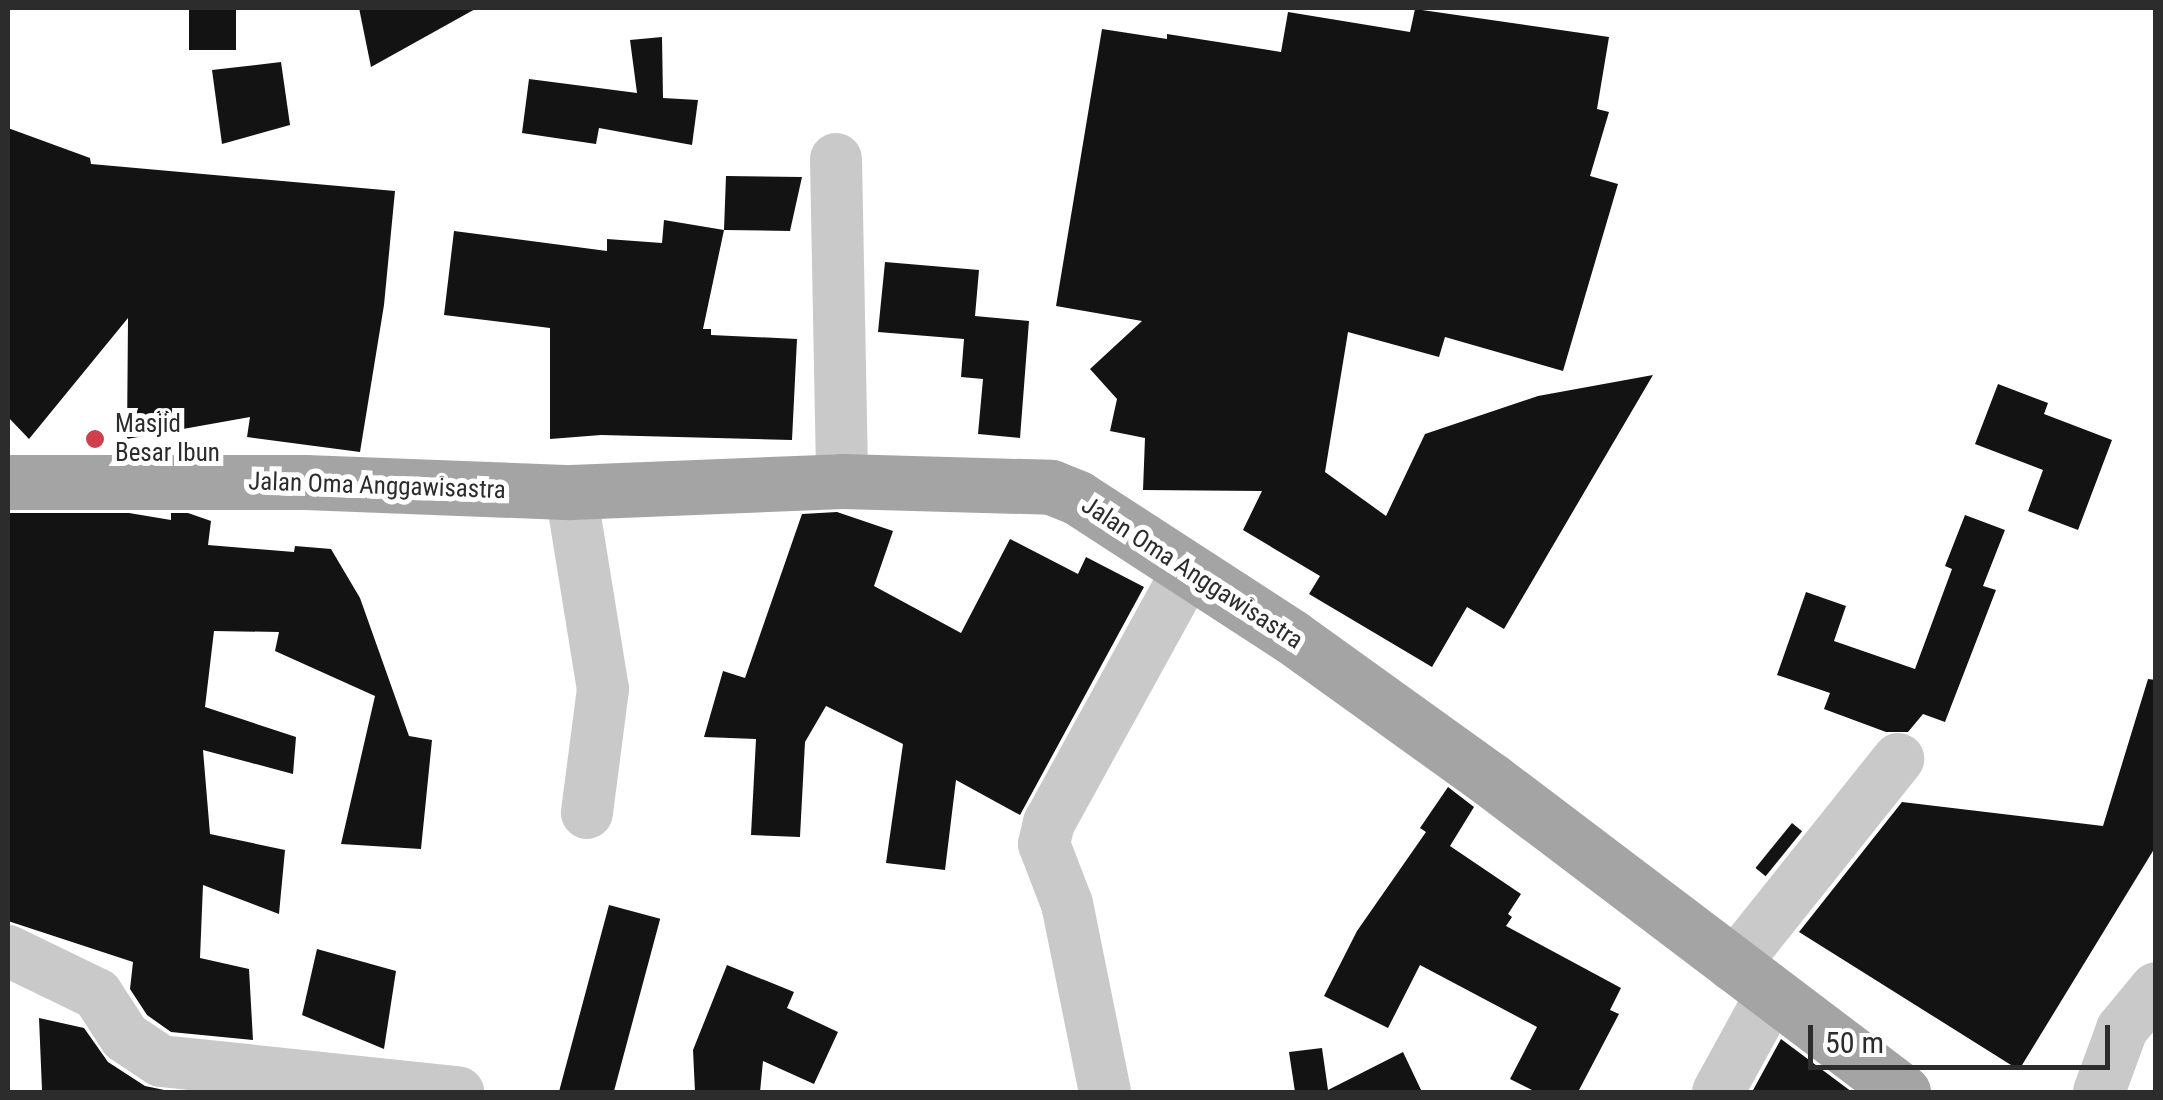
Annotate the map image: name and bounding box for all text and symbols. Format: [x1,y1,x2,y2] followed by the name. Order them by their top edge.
[115,410,220,469] place label: Masjid Besar Ibun
[84,428,106,450] marker: Masjid Besar Ibun
[248,467,506,505] street label: Jalan Oma Anggawisastra
[1076,490,1308,656] street label: Jalan Oma Anggawisastra
[1813,1005,2116,1067] scale bar
[1825,1025,1884,1060] text: 50 m

